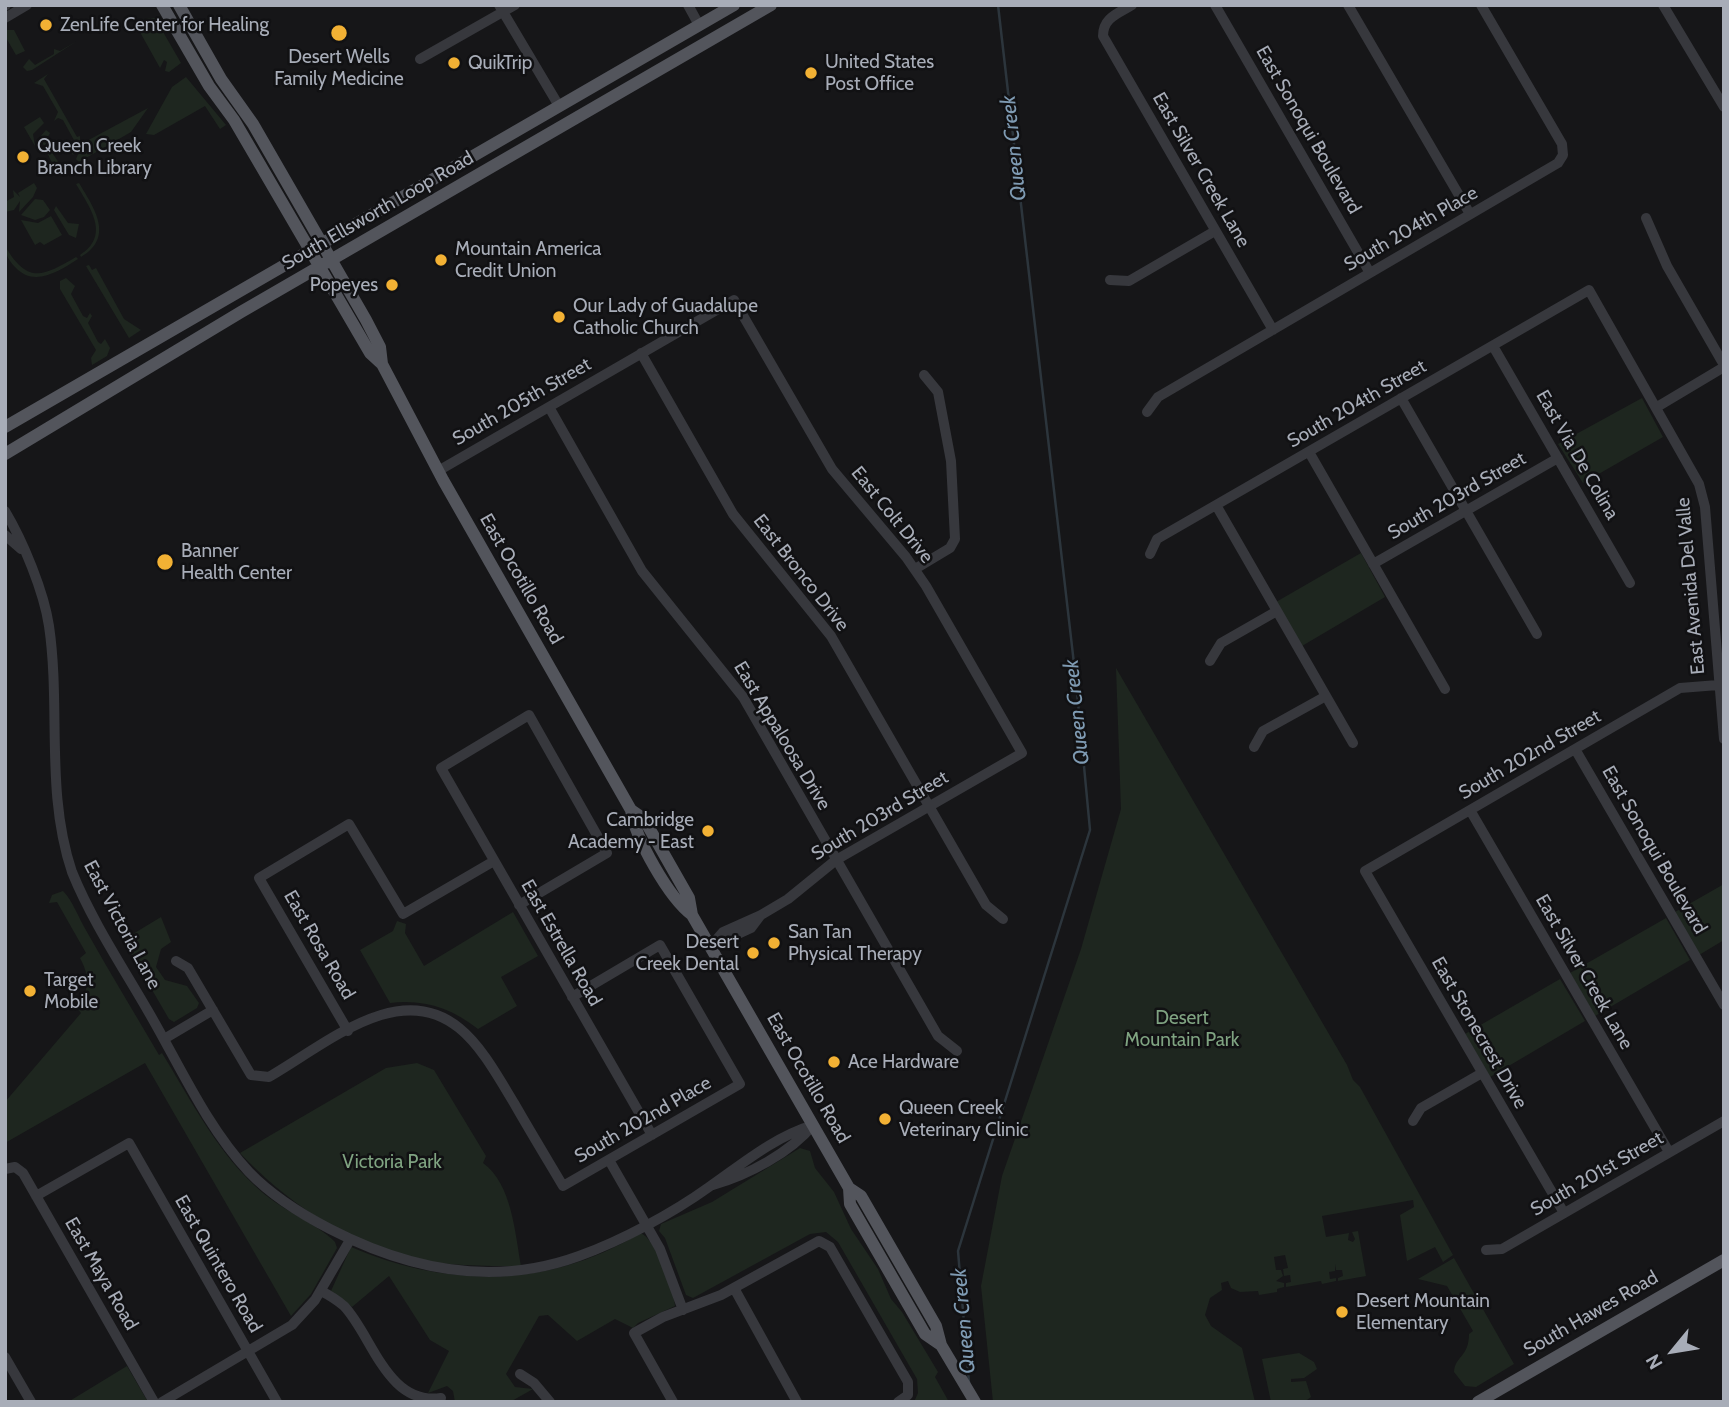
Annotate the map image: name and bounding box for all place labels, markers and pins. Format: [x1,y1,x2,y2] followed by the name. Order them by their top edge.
[60,14,269,36] place label: ZenLife Center for Healing
[38,17,54,33] marker: ZenLife Center for Healing
[329,23,349,43] marker: Desert Wells Family Medicine
[274,46,404,90] place label: Desert Wells Family Medicine
[825,51,934,95] place label: United States Post Office
[468,52,532,74] place label: QuikTrip
[446,55,462,71] marker: QuikTrip
[803,65,819,81] marker: United States Post Office
[37,135,152,179] place label: Queen Creek Branch Library
[15,149,31,165] marker: Queen Creek Branch Library
[455,238,601,282] place label: Mountain America Credit Union
[433,252,449,268] marker: Mountain America Credit Union
[310,274,378,296] place label: Popeyes
[384,277,400,293] marker: Popeyes
[573,295,758,339] place label: Our Lady of Guadalupe Catholic Church
[551,309,567,325] marker: Our Lady of Guadalupe Catholic Church
[181,540,292,584] place label: Banner Health Center
[155,552,175,572] marker: Banner Health Center
[568,809,694,853] place label: Cambridge Academy - East
[700,823,716,839] marker: Cambridge Academy - East
[788,921,922,965] place label: San Tan Physical Therapy
[636,931,739,975] place label: Desert Creek Dental
[766,935,782,951] marker: San Tan Physical Therapy
[745,945,761,961] marker: Desert Creek Dental
[44,969,98,1013] place label: Target Mobile
[22,983,38,999] marker: Target Mobile
[848,1051,959,1073] place label: Ace Hardware
[826,1054,842,1070] marker: Ace Hardware
[899,1097,1028,1141] place label: Queen Creek Veterinary Clinic
[877,1111,893,1127] marker: Queen Creek Veterinary Clinic
[1356,1290,1490,1334] place label: Desert Mountain Elementary
[1334,1304,1350,1320] marker: Desert Mountain Elementary

